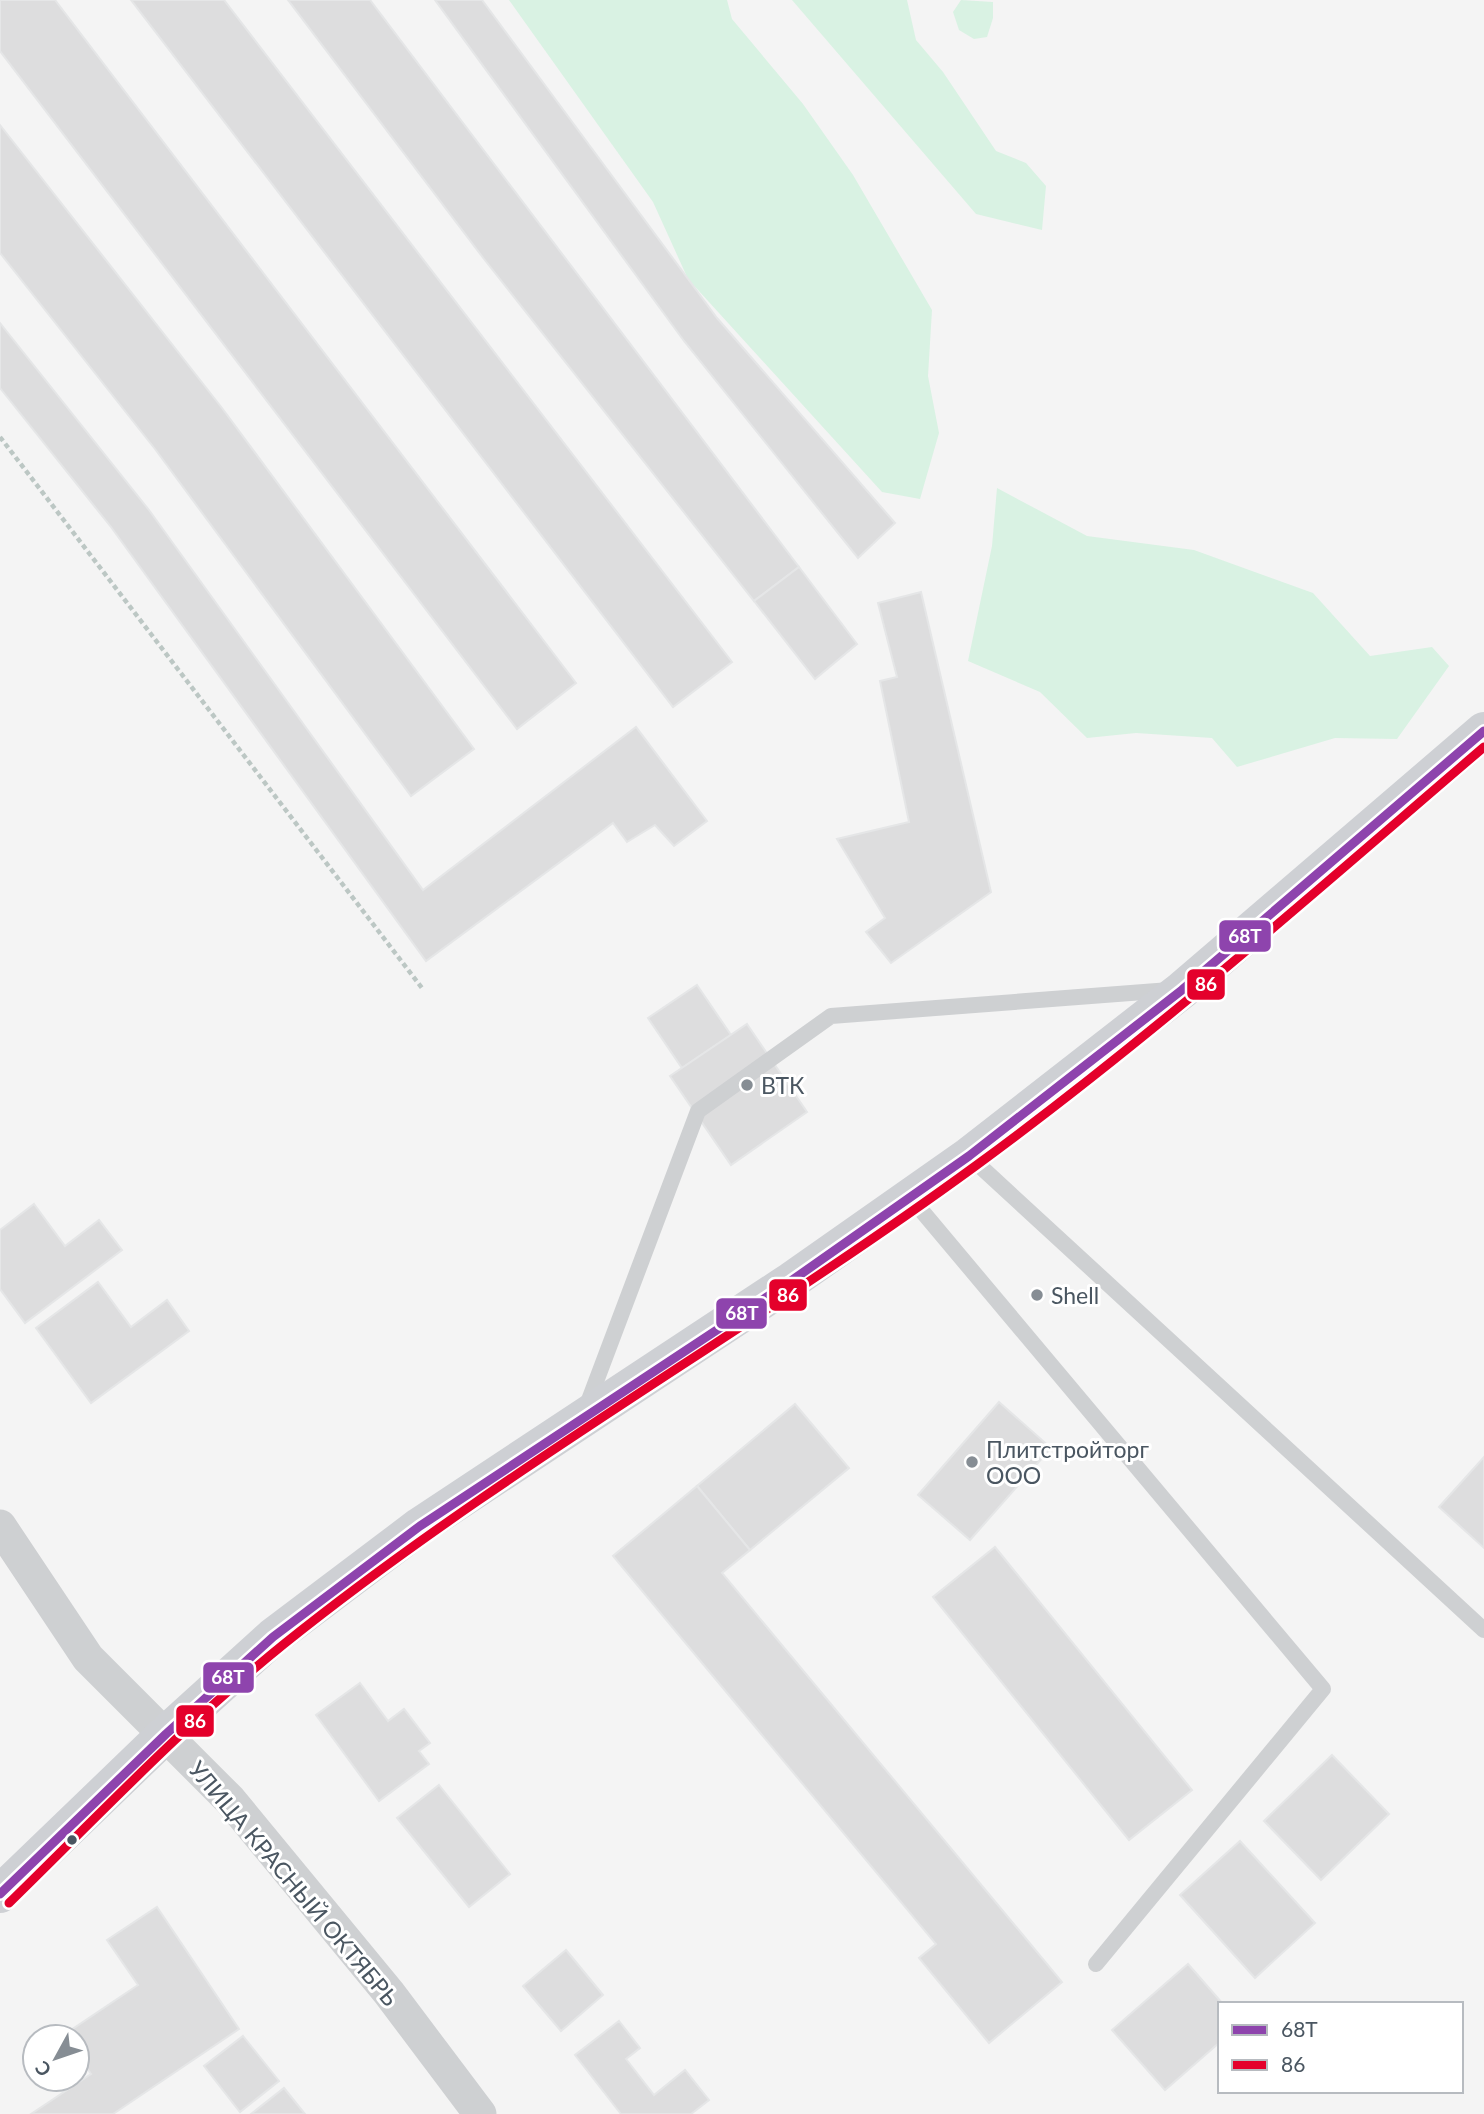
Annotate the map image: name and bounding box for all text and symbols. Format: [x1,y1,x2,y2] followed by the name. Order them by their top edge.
[1218,919,1272,953] line badge: 68Т
[1228,924,1262,947] text: 68Т
[1186,968,1226,1001] line badge: 86
[1195,972,1217,995] text: 86
[761,1071,805,1099] place label: ВТК
[739,1077,755,1093] marker: ВТК
[768,1278,808,1312] line badge: 86
[1051,1281,1099,1309] place label: Shell
[777,1283,799,1306] text: 86
[1029,1287,1045,1303] marker: Shell
[715,1297,768,1330] line badge: 68Т
[725,1301,759,1324] text: 68Т
[986,1435,1149,1489] place label: Плитстройторг ООО
[964,1454,980,1470] marker: Плитстройторг ООО
[202,1661,255,1694] line badge: 68Т
[211,1665,245,1688] text: 68Т
[175,1704,215,1738] line badge: 86
[184,1709,206,1732] text: 86
[183,1755,405,2011] street label: УЛИЦА КРАСНЫЙ ОКТЯБРЬ
[65,1833,79,1847] unlabelled marker
[1218,2002,1463,2093] legend
[1281,2016,1318,2041] text: 68Т
[21,2023,91,2093] north arrow
[1281,2051,1305,2076] text: 86
[29,2057,55,2081] text: С

